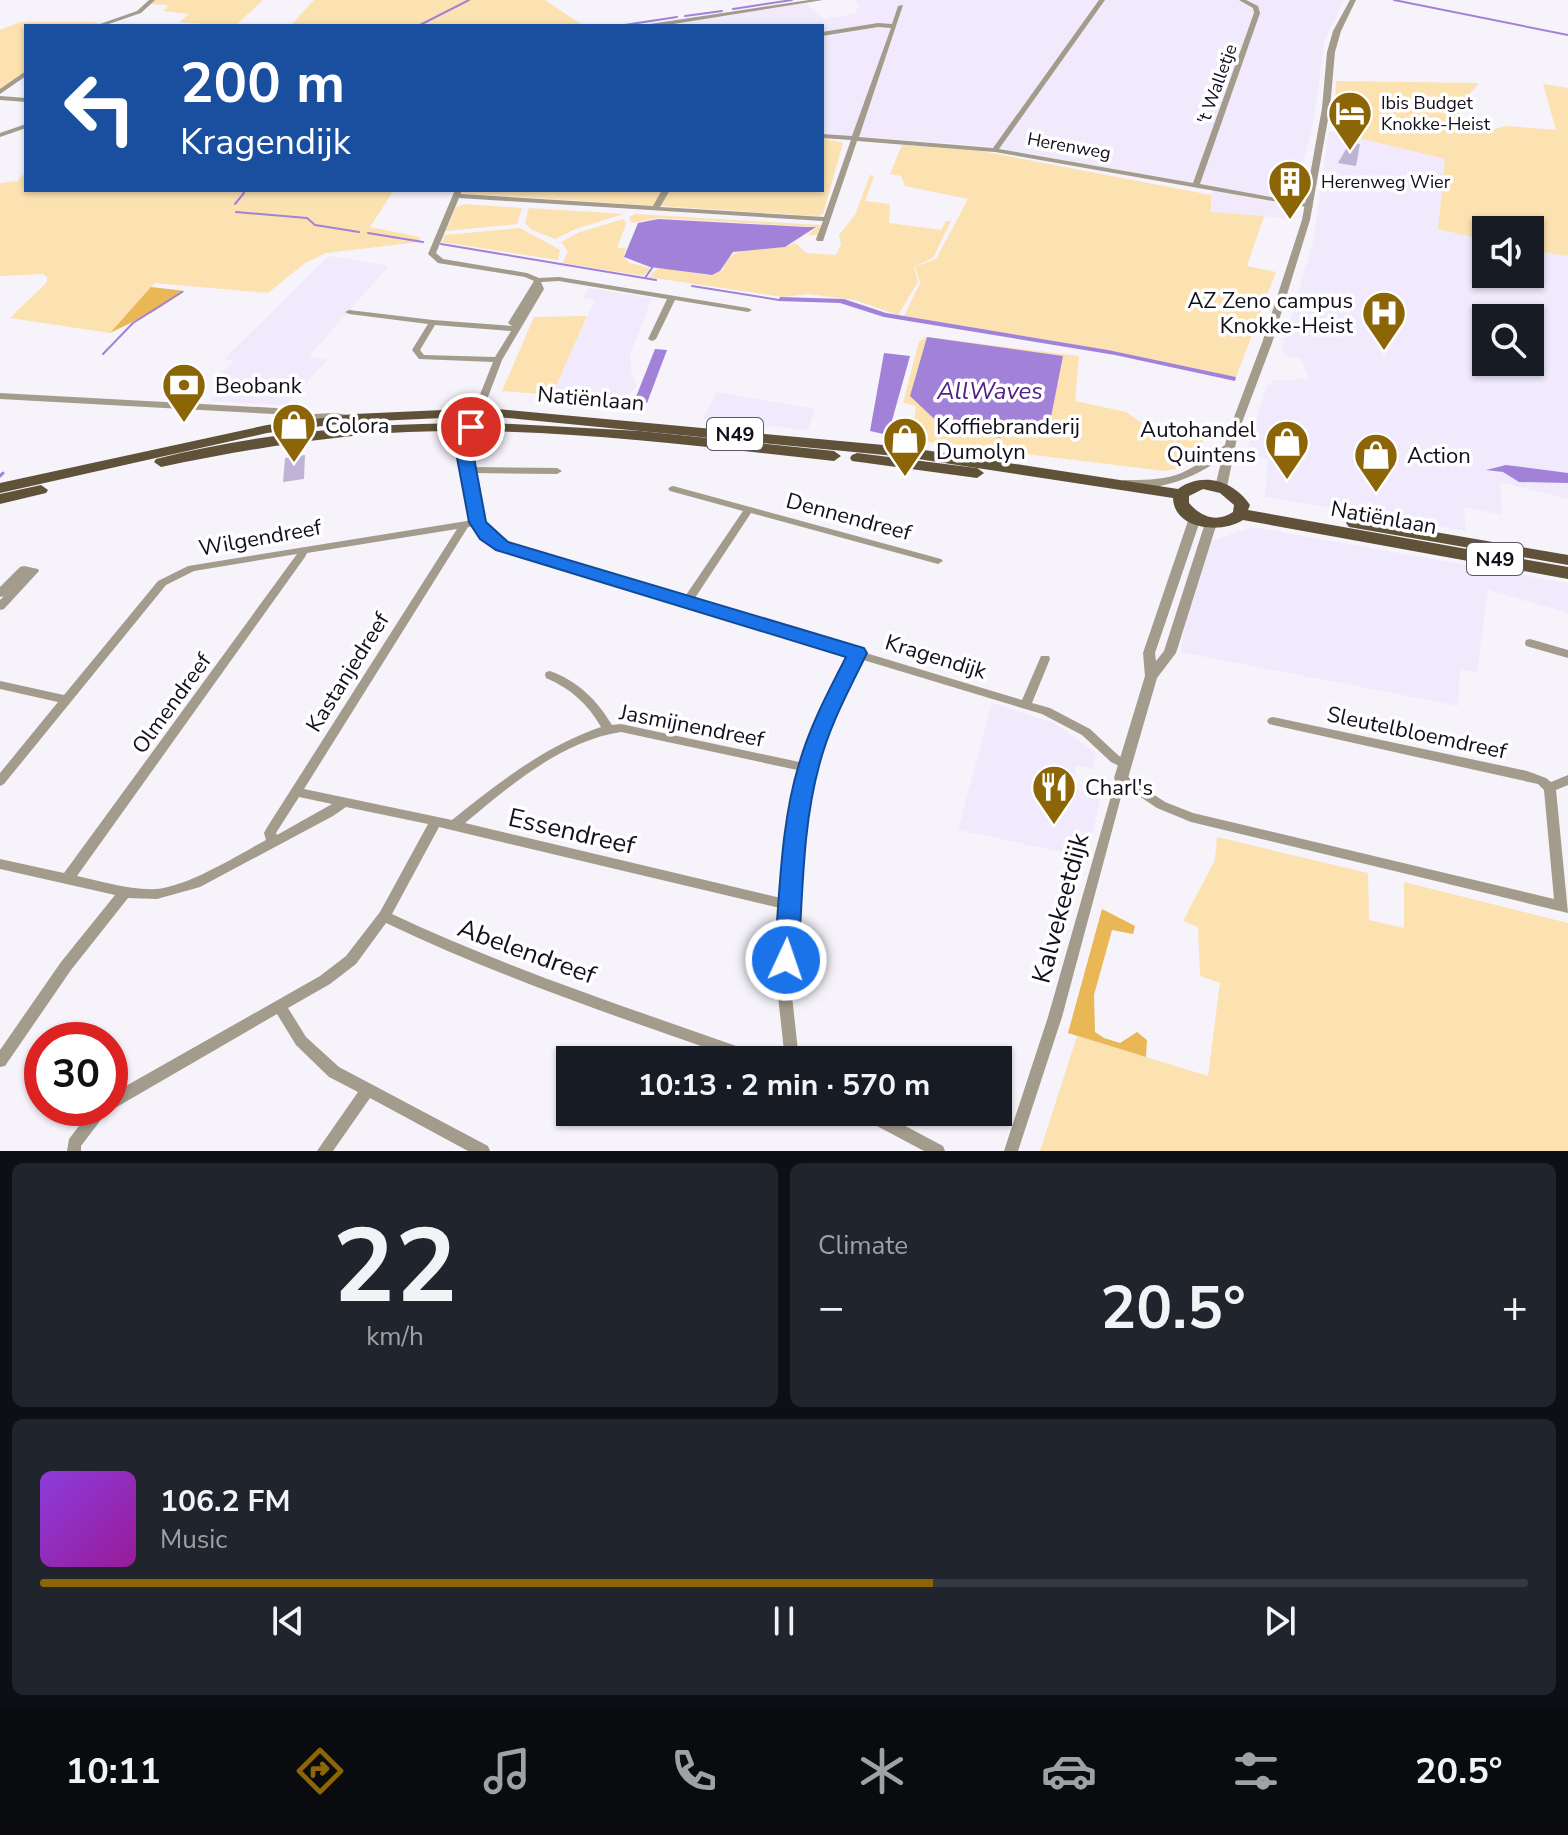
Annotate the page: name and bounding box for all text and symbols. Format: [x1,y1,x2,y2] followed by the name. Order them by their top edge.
[1191,41,1243,127] street label: 't Walletje
[180,45,345,122] text: 200 m
[48,56,152,160] icon: left
[1326,89,1374,152] hotel icon: Ibis Budget Knokke-Heist
[1381,91,1491,136] place label: Ibis Budget Knokke-Heist
[180,118,351,167] text: Kragendijk
[1025,127,1113,165] street label: Herenweg
[1266,158,1314,221] building icon: Herenweg Wier
[1321,170,1451,194] place label: Herenweg Wier
[1472,216,1544,376] map controls
[1472,216,1544,288] button: sound
[1188,286,1353,341] place label: AZ Zeno campus Knokke-Heist
[1360,289,1408,352] hospital icon: AZ Zeno campus Knokke-Heist
[1472,304,1544,376] button: search
[160,361,208,424] bank icon: Beobank
[215,371,303,401] place label: Beobank
[936,375,1043,407] water label: AllWaves
[536,379,646,419] street label: Natiënlaan
[437,393,505,461] pin
[270,401,318,464] shop icon: Colora
[449,405,493,449] icon: arrive
[325,411,389,441] place label: Colora
[936,412,1080,467] place label: Koffiebranderij Dumolyn
[881,415,929,478] shop icon: Koffiebranderij Dumolyn
[1140,415,1256,470] place label: Autohandel Quintens
[707,418,763,450] road number: N49
[1263,418,1311,481] shop icon: Autohandel Quintens
[1352,431,1400,494] shop icon: Action
[1407,441,1471,471] place label: Action
[783,486,915,548] street label: Dennendreef
[1328,494,1439,542] street label: Natiënlaan
[196,512,325,564] street label: Wilgendreef
[1467,543,1523,575] road number: N49
[299,606,397,738] street label: Kastanjedreef
[881,627,991,687] street label: Kragendijk
[125,647,219,760] street label: Olmendreef
[616,697,767,755] street label: Jasmijnendreef
[1324,699,1510,767] street label: Sleutelbloemdreef
[1030,763,1078,826] restaurant icon: Charl's
[1085,773,1153,803] place label: Charl's
[505,800,639,863] street label: Essendreef
[1024,828,1098,987] street label: Kalvekeetdijk
[453,910,601,993] street label: Abelendreef
[744,918,828,1002] position arrow
[24,1022,128,1126] speed limit sign: 30
[638,1065,930,1106] text: 10:13 · 2 min · 570 m
[333,1196,457,1338] text: 22
[818,1228,908,1263] text: Climate
[1100,1267,1246,1349] text: 20.5°
[818,1278,844,1338] text: −
[1502,1278,1528,1338] text: +
[366,1319,424,1354] text: km/h
[160,1481,290,1522] text: 106.2 FM
[160,1522,227,1557] text: Music
[266,1599,310,1643] icon: previous
[762,1599,806,1643] icon: pause
[1258,1599,1302,1643] icon: next
[292,1743,348,1799] icon: directions
[479,1743,535,1799] icon: music
[666,1743,722,1799] icon: phone
[854,1743,910,1799] icon: climate
[1041,1743,1097,1799] icon: car
[1228,1743,1284,1799] icon: filters
[66,1747,161,1796] text: 10:11
[1415,1747,1502,1796] text: 20.5°

